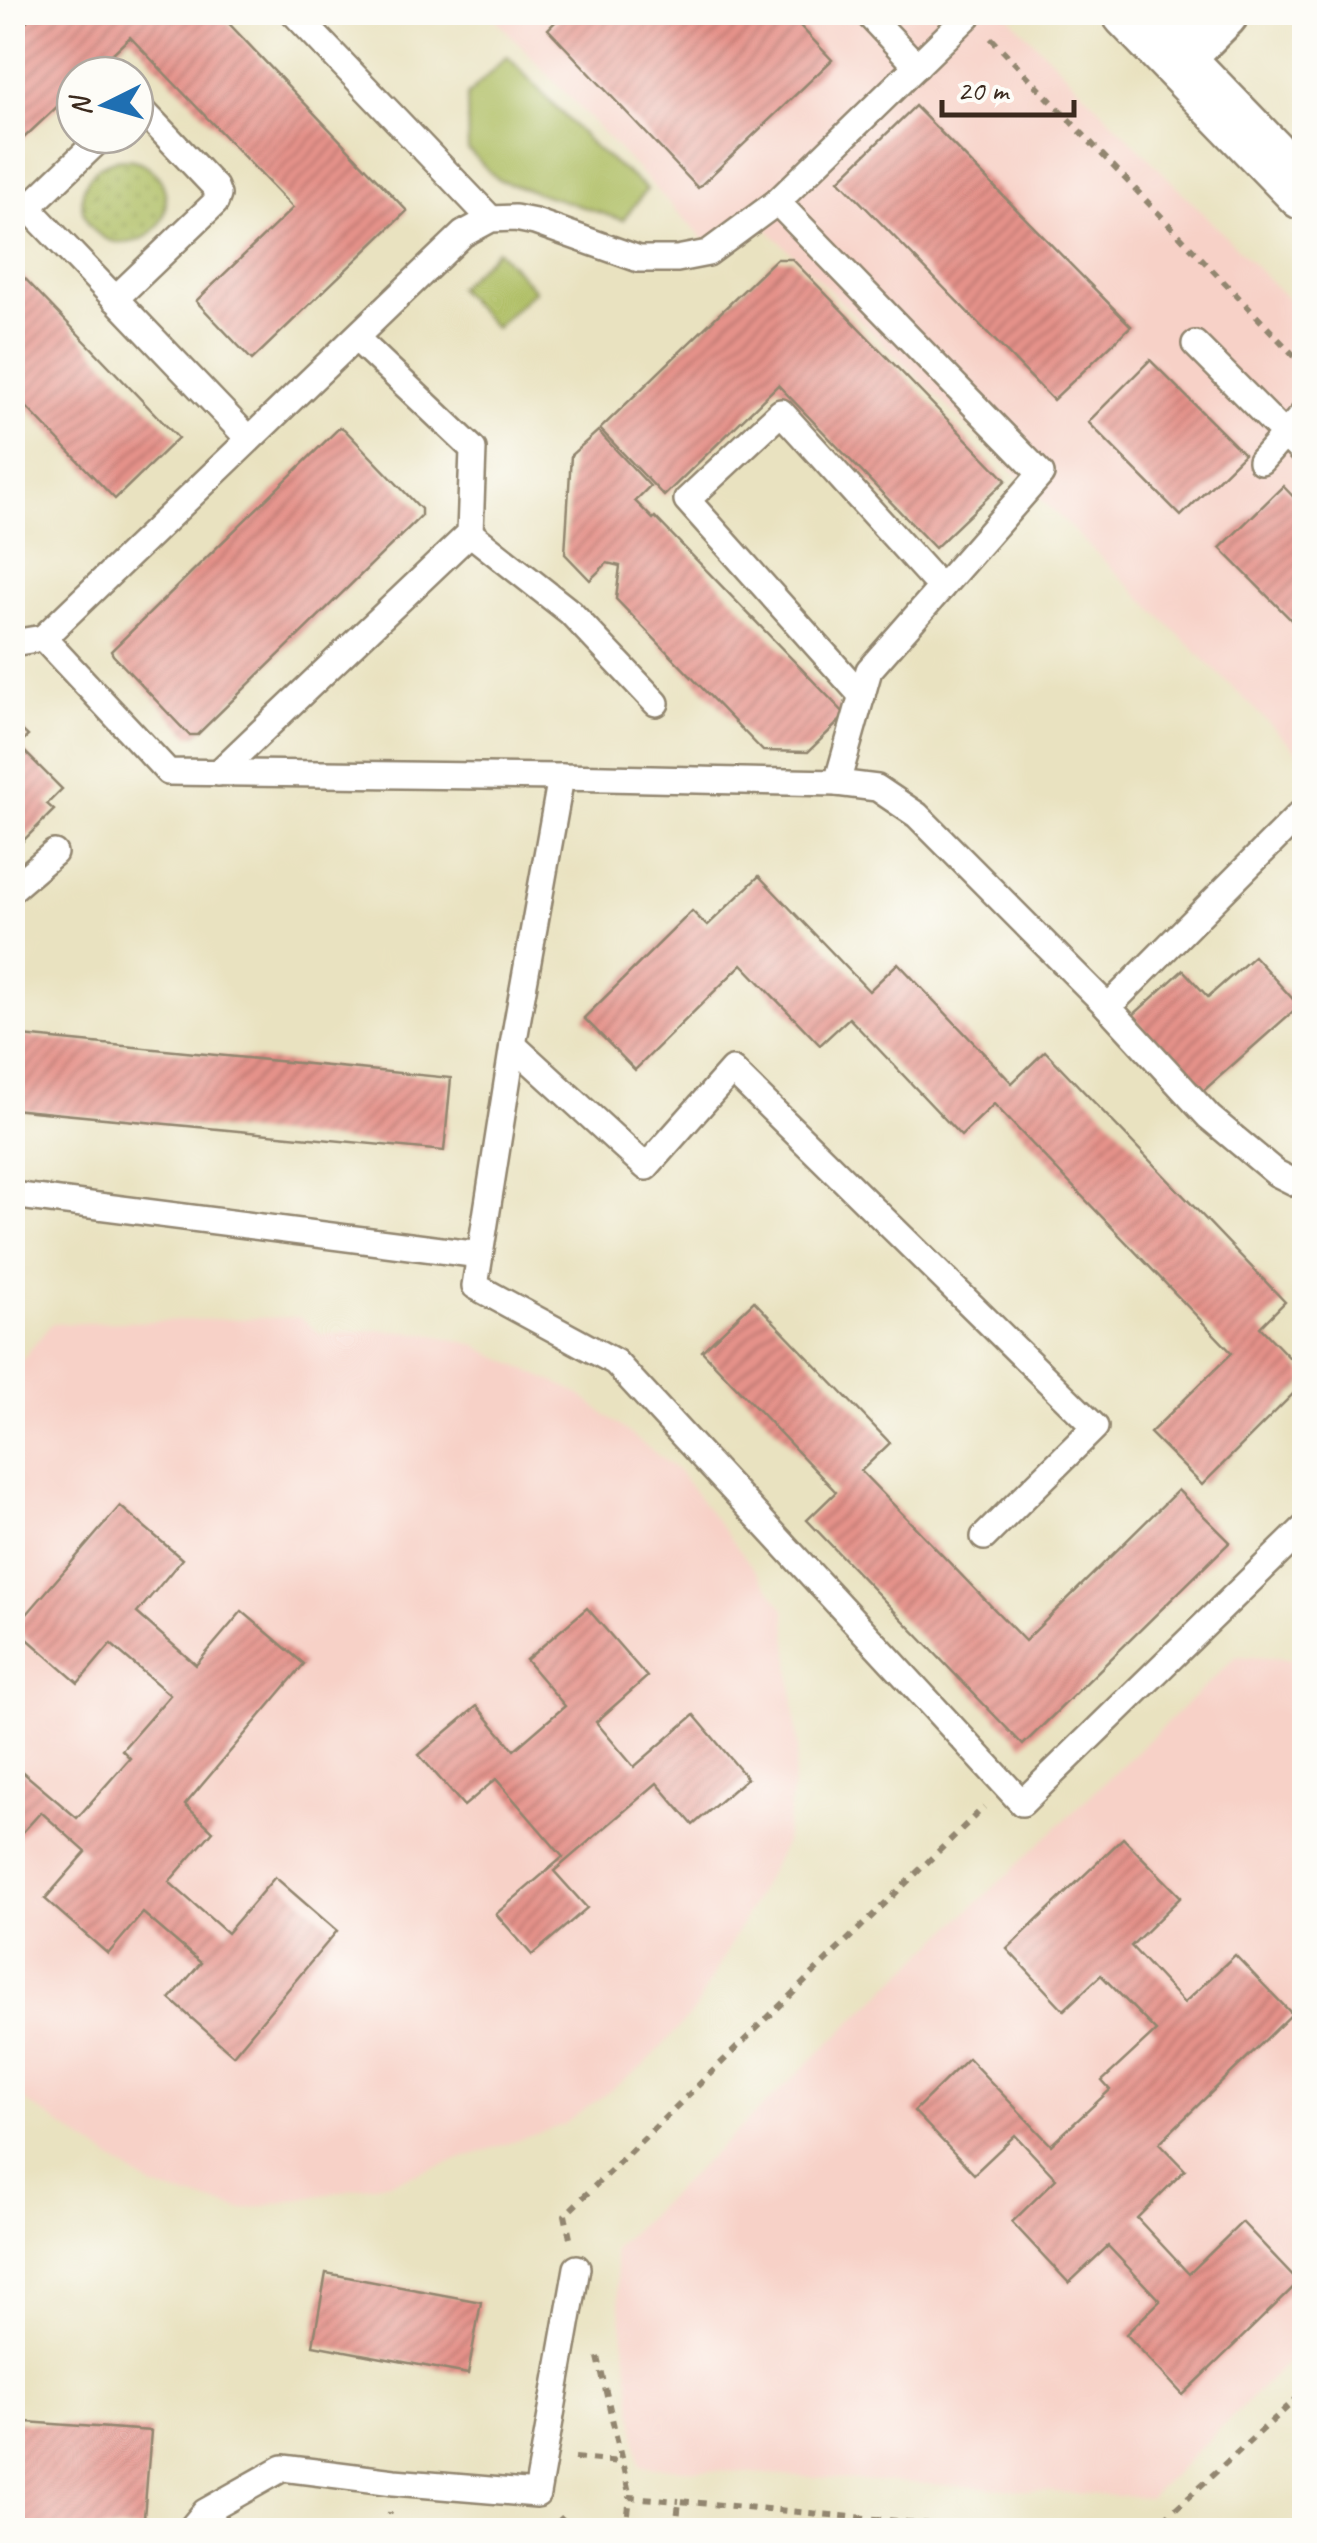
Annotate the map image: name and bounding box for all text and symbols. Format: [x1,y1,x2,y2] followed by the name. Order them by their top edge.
[55,55,155,155] north arrow
[942,55,1074,117] scale bar
[957,71,1010,109] text: 20 m
[62,92,99,117] text: N

